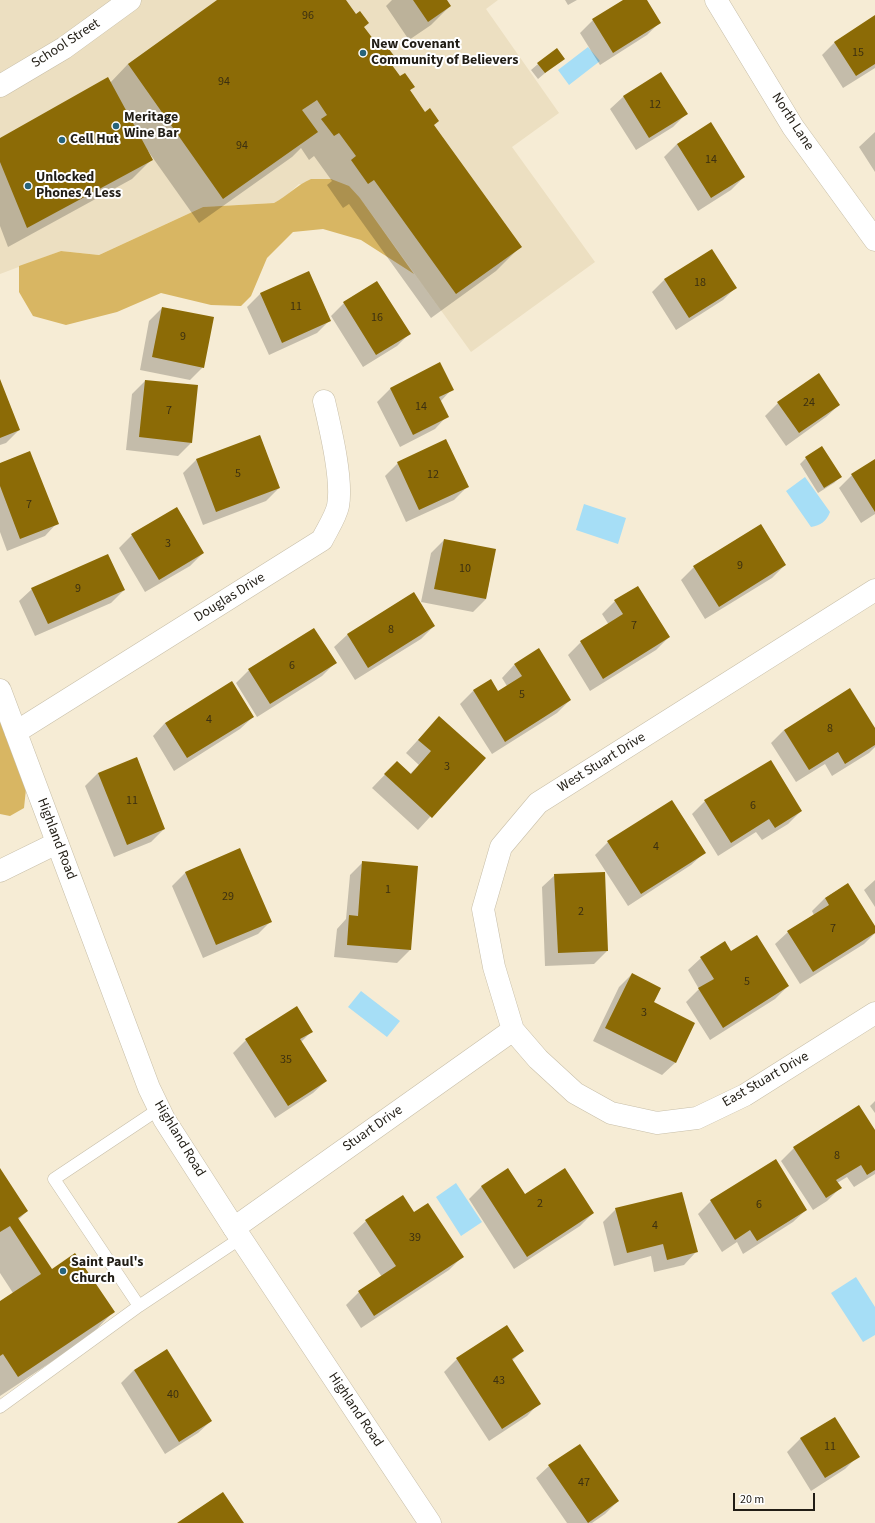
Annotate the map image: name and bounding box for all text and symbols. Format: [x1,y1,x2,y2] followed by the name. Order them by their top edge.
[302,9,314,23] house number: 96
[29,16,103,72] street label: School Street
[371,37,518,70] place label: New Covenant Community of Believers
[852,46,864,60] house number: 15
[358,48,368,58] marker: New Covenant Community of Believers
[218,75,230,89] house number: 94
[767,90,817,154] street label: North Lane
[649,98,661,112] house number: 12
[124,110,179,142] place label: Meritage Wine Bar
[111,121,121,131] marker: Meritage Wine Bar
[70,132,119,148] place label: Cell Hut
[57,135,67,145] marker: Cell Hut
[236,139,248,153] house number: 94
[705,153,717,167] house number: 14
[36,170,121,202] place label: Unlocked Phones 4 Less
[23,181,33,191] marker: Unlocked Phones 4 Less
[694,276,706,290] house number: 18
[290,300,302,314] house number: 11
[371,311,383,325] house number: 16
[180,330,186,344] house number: 9
[803,396,815,410] house number: 24
[415,400,427,414] house number: 14
[166,404,172,418] house number: 7
[235,467,241,481] house number: 5
[427,468,439,482] house number: 12
[26,498,32,512] house number: 7
[165,537,171,551] house number: 3
[737,559,743,573] house number: 9
[459,562,471,576] house number: 10
[191,570,269,626] street label: Douglas Drive
[75,582,81,596] house number: 9
[631,619,637,633] house number: 7
[388,623,394,637] house number: 8
[289,659,295,673] house number: 6
[519,688,525,702] house number: 5
[206,713,212,727] house number: 4
[827,722,833,736] house number: 8
[555,729,649,797] street label: West Stuart Drive
[444,760,450,774] house number: 3
[126,794,138,808] house number: 11
[33,796,79,882] street label: Highland Road
[750,799,756,813] house number: 6
[653,840,659,854] house number: 4
[385,883,391,897] house number: 1
[222,890,234,904] house number: 29
[578,905,584,919] house number: 2
[830,922,836,936] house number: 7
[744,975,750,989] house number: 5
[641,1006,647,1020] house number: 3
[720,1049,812,1111] street label: East Stuart Drive
[280,1053,292,1067] house number: 35
[150,1098,208,1180] street label: Highland Road
[340,1102,406,1156] street label: Stuart Drive
[834,1149,840,1163] house number: 8
[537,1197,543,1211] house number: 2
[756,1198,762,1212] house number: 6
[652,1219,658,1233] house number: 4
[409,1231,421,1245] house number: 39
[71,1255,144,1288] place label: Saint Paul's Church
[58,1266,68,1276] marker: Saint Paul's Church
[324,1370,386,1450] street label: Highland Road
[493,1374,505,1388] house number: 43
[167,1388,179,1402] house number: 40
[824,1440,836,1454] house number: 11
[578,1476,590,1490] house number: 47
[735,1485,817,1511] scale bar
[740,1491,764,1508] text: 20 m

